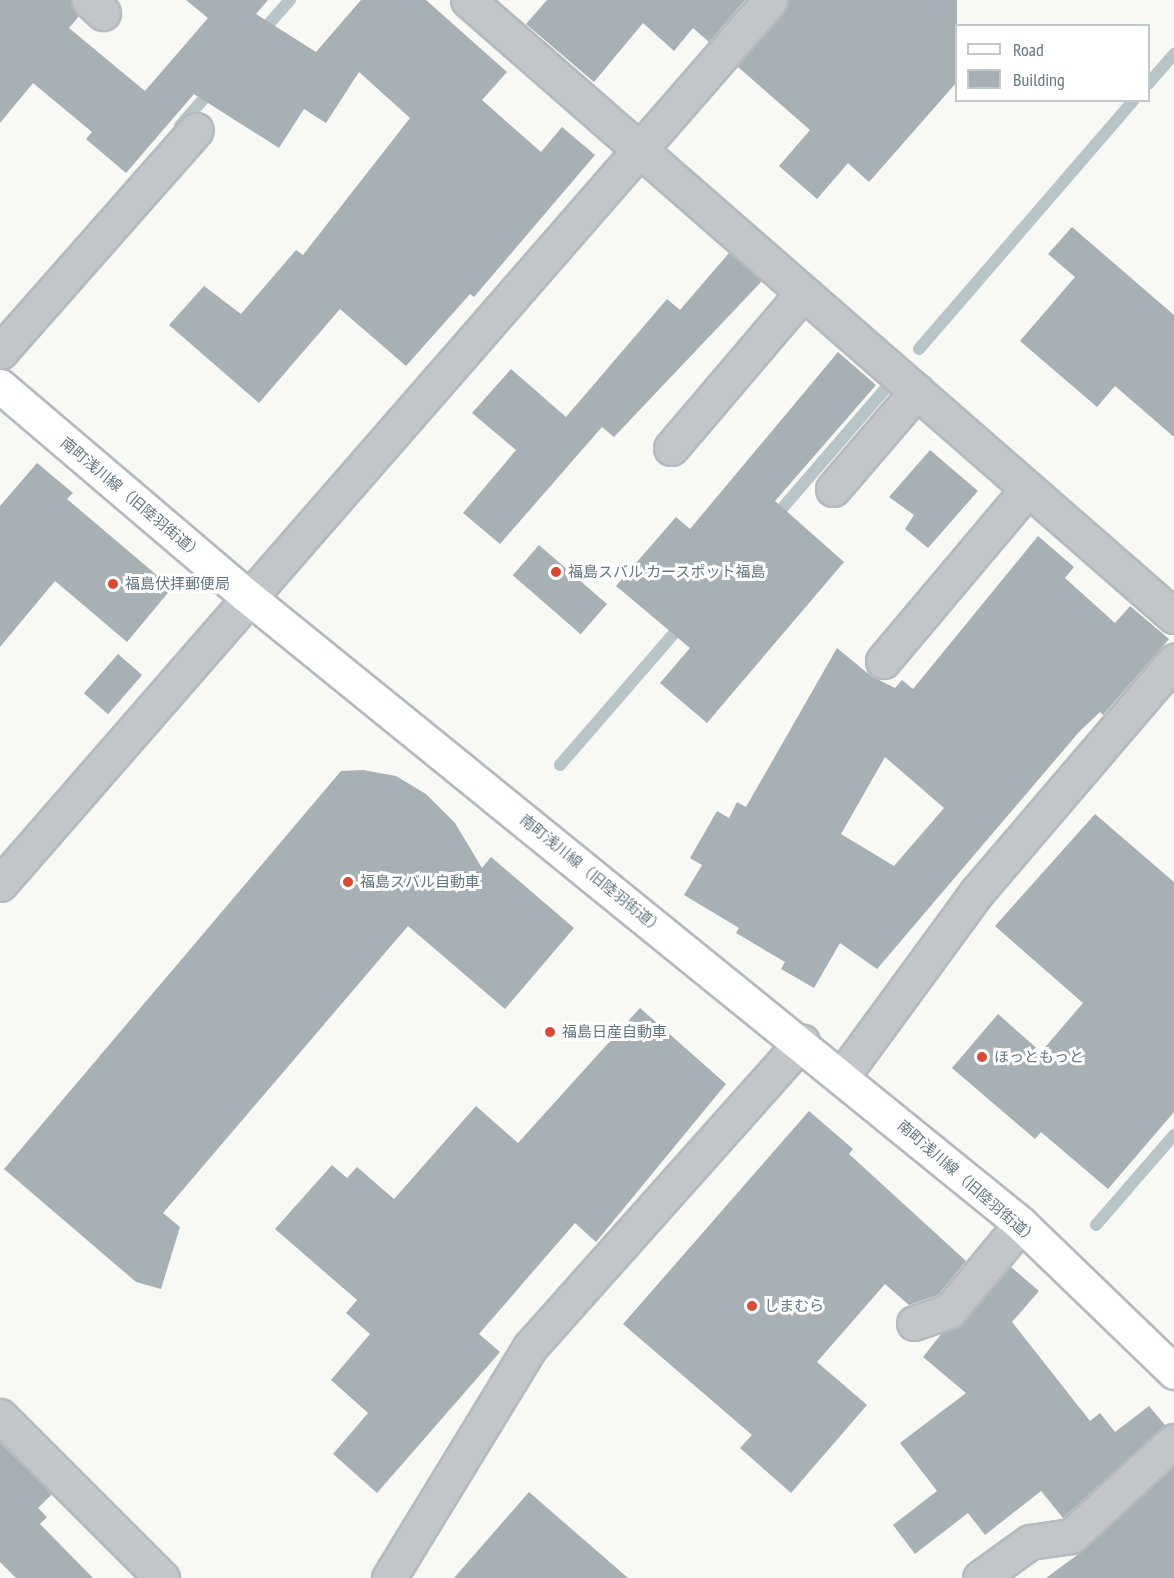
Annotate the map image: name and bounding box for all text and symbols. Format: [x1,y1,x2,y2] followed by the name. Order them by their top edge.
[955,24,1150,102] legend
[1013,38,1044,61] text: Road
[1013,68,1065,91] text: Building
[57,433,207,563] street label: 南町浅川線（旧陸羽街道）
[568,563,766,581] place label: 福島スバル カースポット福島
[549,565,563,579] marker: 福島スバル カースポット福島
[125,575,230,593] place label: 福島伏拝郵便局
[106,577,120,591] marker: 福島伏拝郵便局
[516,810,668,938] street label: 南町浅川線（旧陸羽街道）
[360,873,480,891] place label: 福島スバル自動車
[341,875,355,889] marker: 福島スバル自動車
[562,1023,667,1041] place label: 福島日産自動車
[543,1025,557,1039] marker: 福島日産自動車
[994,1048,1084,1066] place label: ほっともっと
[975,1050,989,1064] marker: ほっともっと
[894,1116,1042,1248] street label: 南町浅川線（旧陸羽街道）
[764,1297,824,1315] place label: しまむら
[745,1299,759,1313] marker: しまむら

